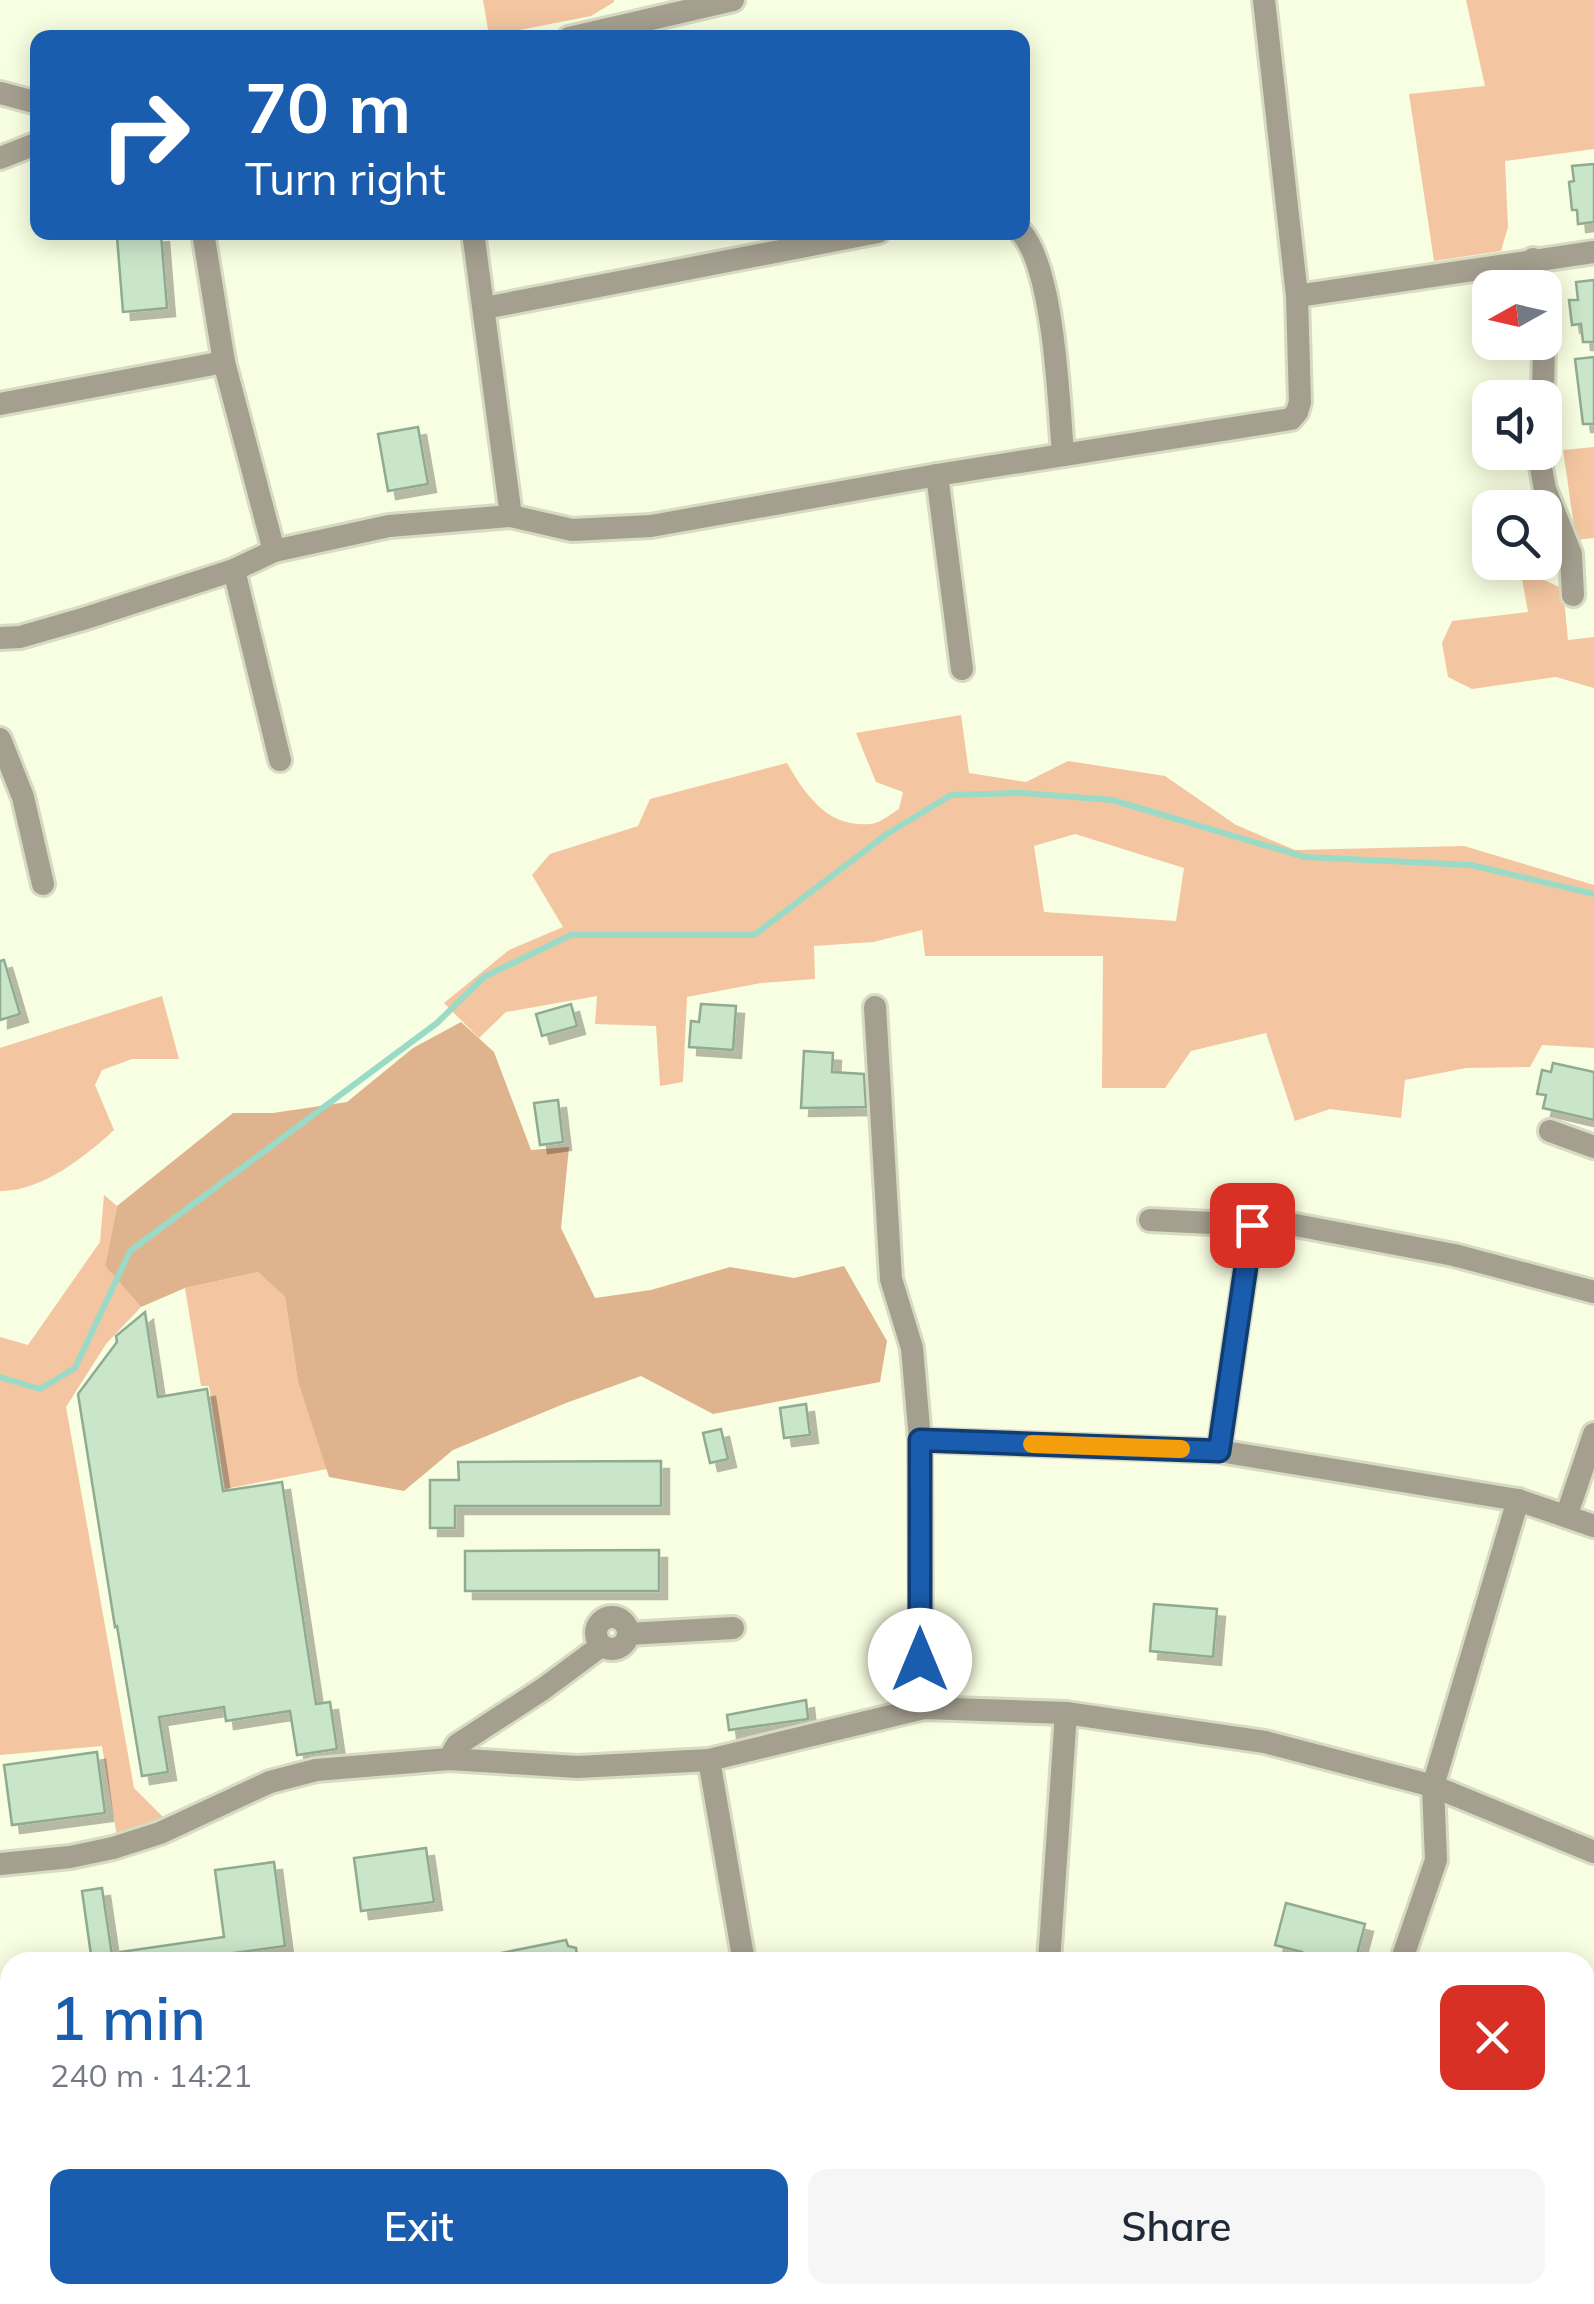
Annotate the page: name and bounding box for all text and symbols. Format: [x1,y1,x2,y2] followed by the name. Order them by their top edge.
[245,63,411,151] text: 70 m
[80,70,210,200] icon: right
[245,150,446,206] text: Turn right
[1472,270,1562,360] north arrow
[1472,270,1562,580] map controls
[1472,380,1562,470] button: sound
[1472,490,1562,580] button: search
[1210,1183,1295,1268] pin
[1225,1198,1280,1253] icon: arrive
[868,1608,972,1712] position arrow
[50,1980,206,2055] text: 1 min
[1440,1985,1545,2090] button: close
[50,2055,252,2095] text: 240 m · 14:21
[50,2169,788,2284] button: Exit
[808,2169,1545,2284] button: Share

